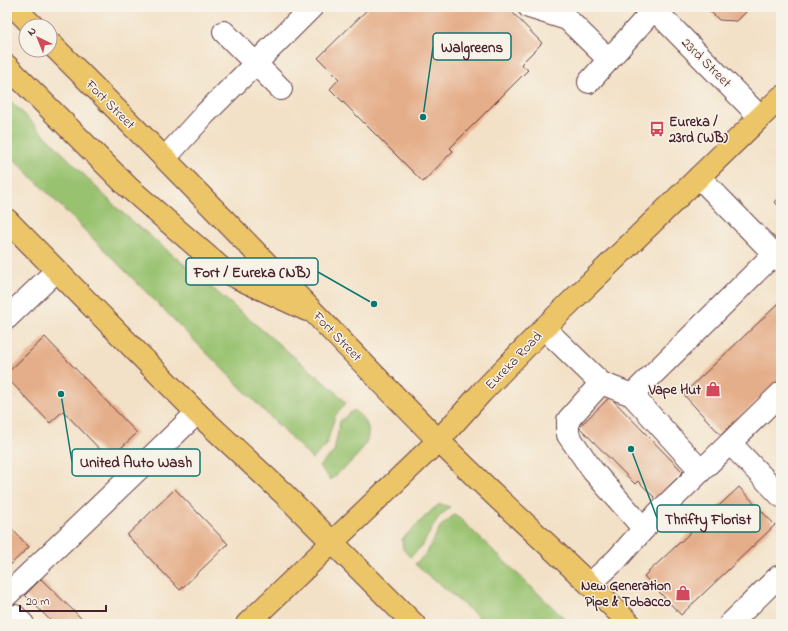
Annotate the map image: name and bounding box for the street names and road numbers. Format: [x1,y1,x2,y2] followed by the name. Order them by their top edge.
[676,33,736,93] street label: 23rd Street
[80,75,140,135] street label: Fort Street
[307,306,367,367] street label: Fort Street
[481,327,548,395] street label: Eureka Road

